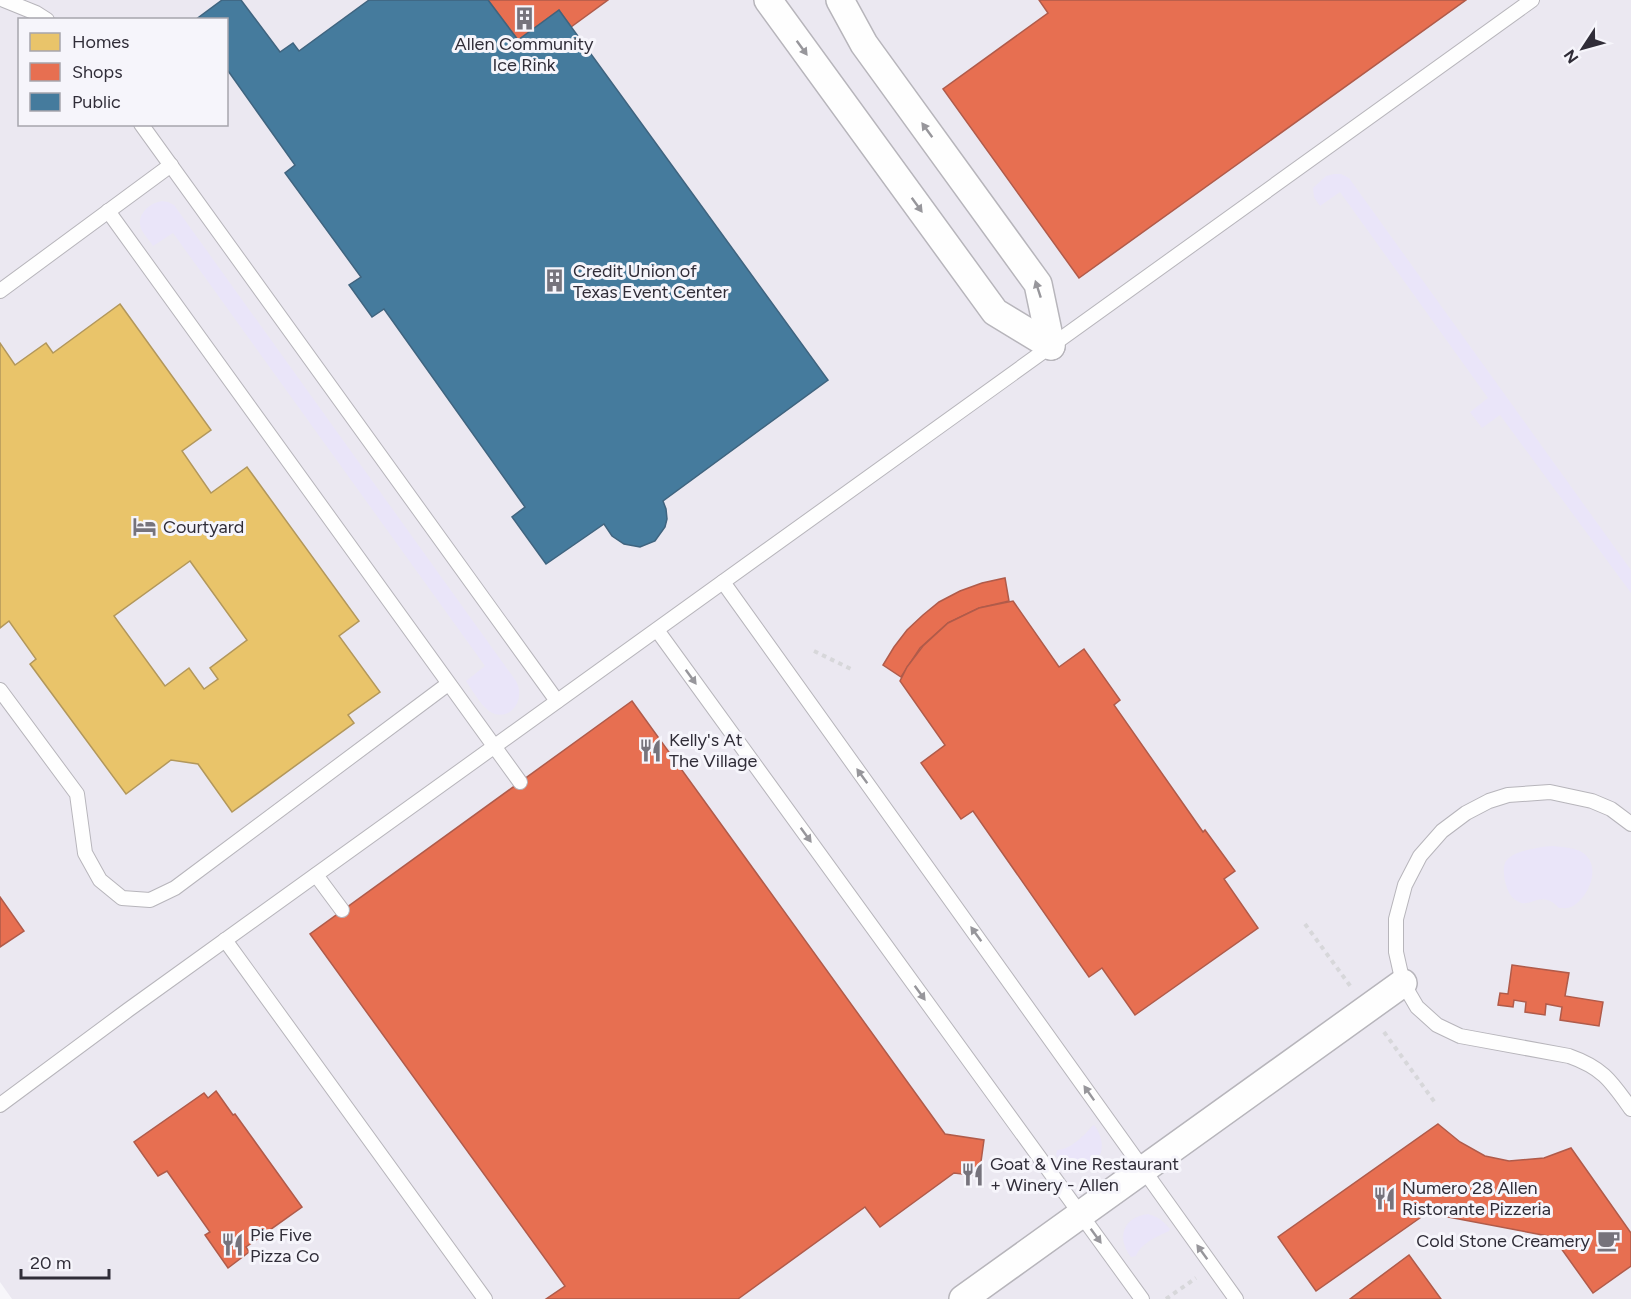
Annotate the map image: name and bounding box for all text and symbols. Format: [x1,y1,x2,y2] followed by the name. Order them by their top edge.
[511,5,537,31] building icon: Allen Community Ice Rink
[18,18,228,126] legend
[1553,18,1613,78] north arrow
[72,31,130,53] text: Homes
[454,33,594,76] place label: Allen Community Ice Rink
[796,39,808,55] one-way arrow
[1560,46,1583,67] text: N
[72,61,123,83] text: Shops
[72,91,121,113] text: Public
[921,123,933,138] one-way arrow
[910,198,922,213] one-way arrow
[573,260,729,303] place label: Credit Union of Texas Event Center
[542,268,568,294] building icon: Credit Union of Texas Event Center
[1033,280,1043,298] one-way arrow
[132,514,158,540] hotel icon: Courtyard
[163,516,244,538] place label: Courtyard
[685,669,697,685] one-way arrow
[669,729,758,772] place label: Kelly's At The Village
[638,737,664,763] restaurant icon: Kelly's At The Village
[856,768,868,784] one-way arrow
[800,826,812,842] one-way arrow
[970,927,982,942] one-way arrow
[914,984,926,1000] one-way arrow
[1083,1085,1095,1101] one-way arrow
[990,1153,1179,1196] place label: Goat & Vine Restaurant + Winery - Allen
[959,1161,985,1187] restaurant icon: Goat & Vine Restaurant + Winery - Allen
[1402,1177,1551,1220] place label: Numero 28 Allen Ristorante Pizzeria
[1371,1185,1397,1211] restaurant icon: Numero 28 Allen Ristorante Pizzeria
[250,1224,319,1267] place label: Pie Five Pizza Co
[1090,1227,1102,1243] one-way arrow
[1595,1228,1621,1254] cafe icon: Cold Stone Creamery
[1416,1230,1591,1252] place label: Cold Stone Creamery
[219,1232,245,1258] restaurant icon: Pie Five Pizza Co
[21,1242,110,1280] scale bar
[1196,1244,1208,1260] one-way arrow
[30,1252,71,1274] text: 20 m

